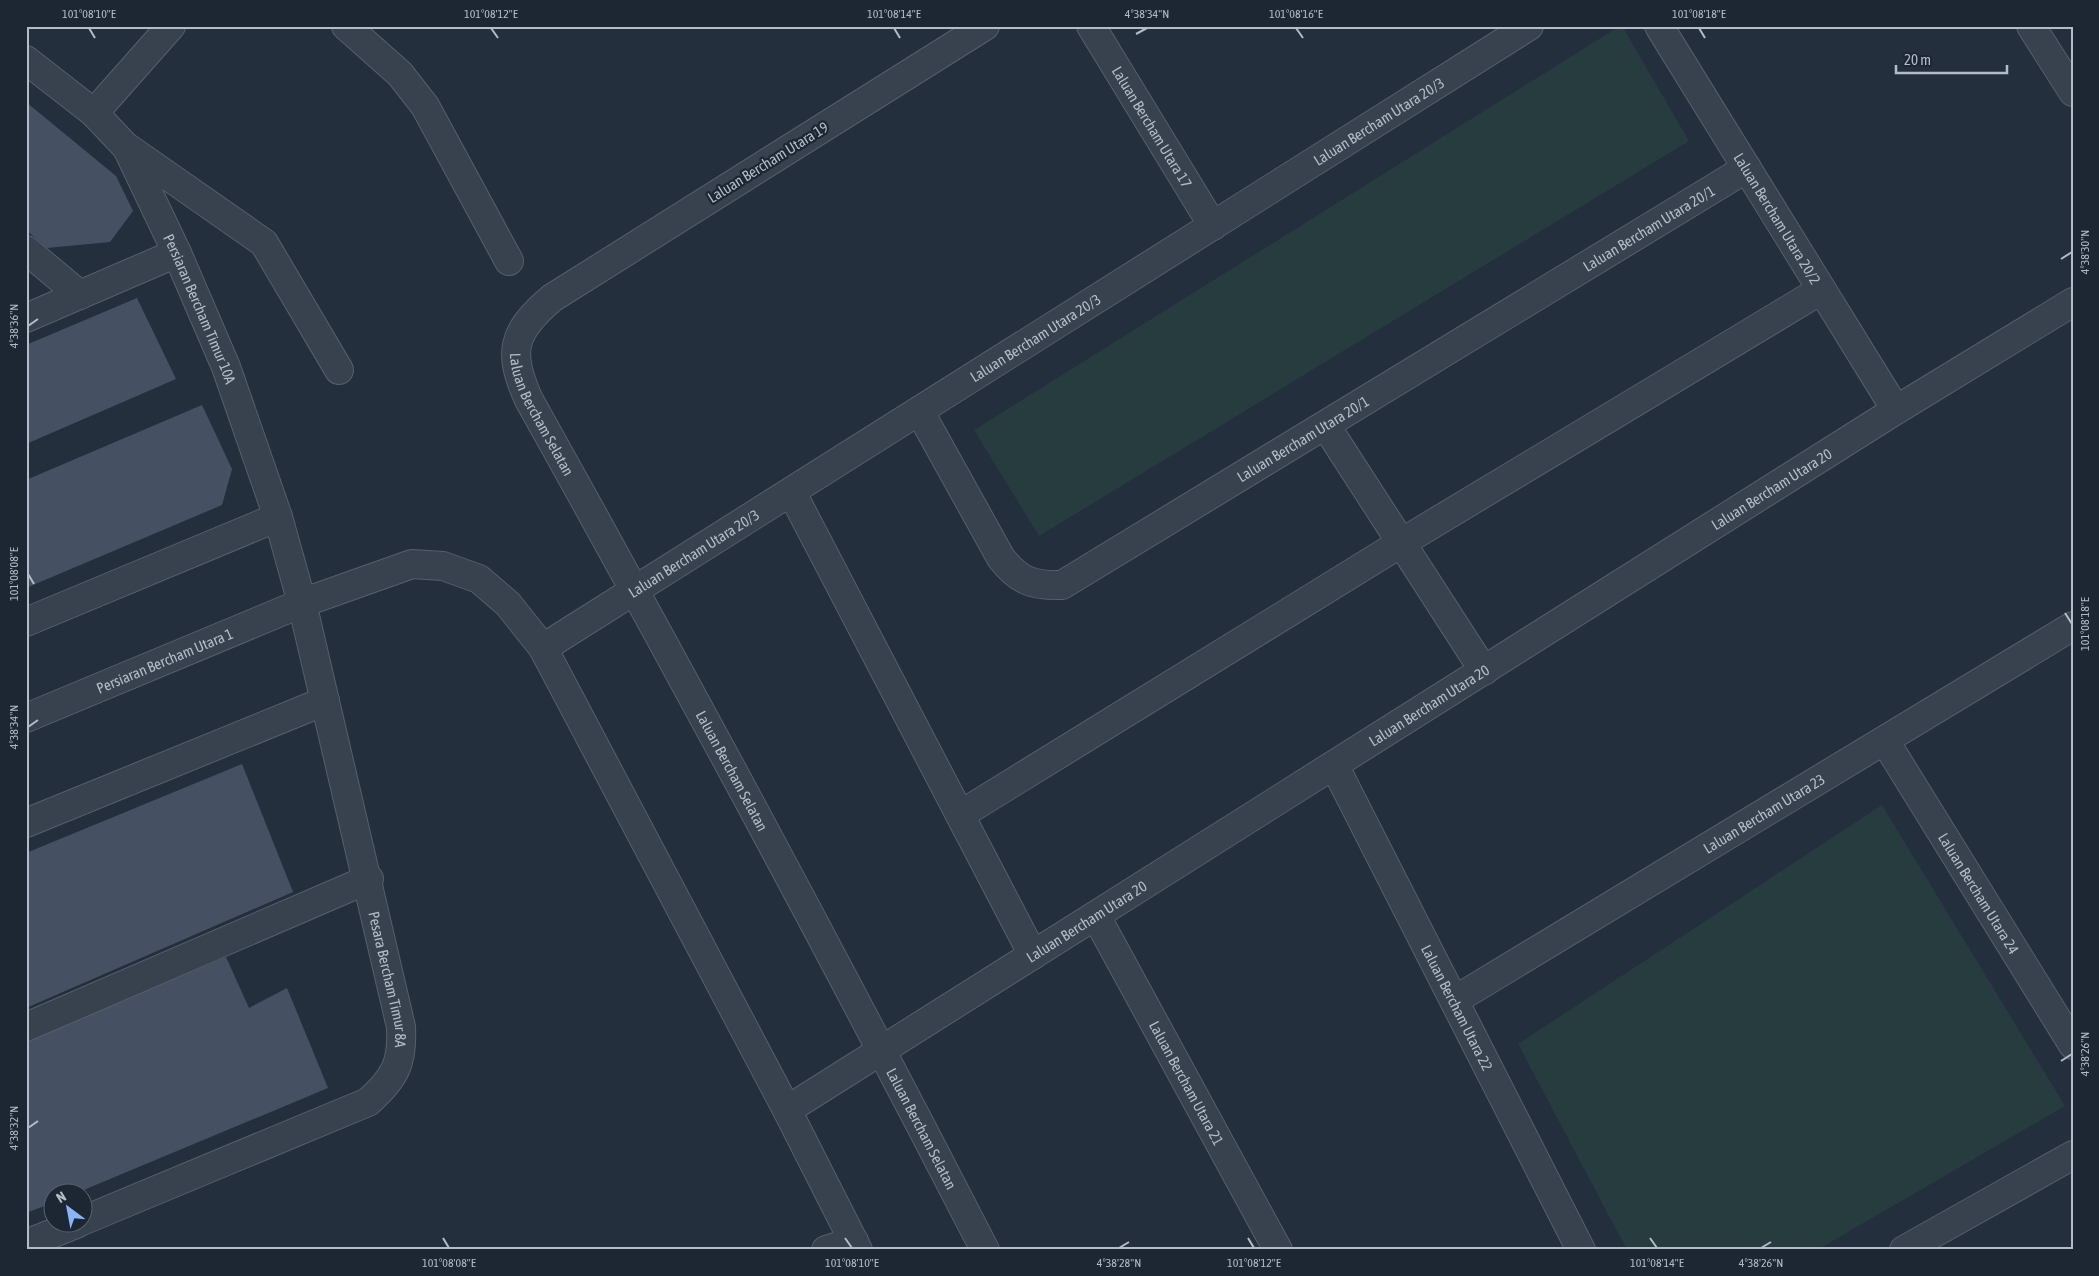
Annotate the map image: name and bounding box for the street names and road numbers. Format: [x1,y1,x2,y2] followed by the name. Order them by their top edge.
[1109,63,1196,190] street label: Laluan Bercham Utara 17
[1310,73,1447,168] street label: Laluan Bercham Utara 20/3
[705,118,831,206] street label: Laluan Bercham Utara 19
[1731,150,1825,287] street label: Laluan Bercham Utara 20/2
[1580,181,1718,274] street label: Laluan Bercham Utara 20/1
[161,231,240,387] street label: Persiaran Bercham Timur 10A
[967,290,1104,385] street label: Laluan Bercham Utara 20/3
[508,353,578,478] street label: Laluan Bercham Selatan
[1234,392,1372,485] street label: Laluan Bercham Utara 20/1
[1708,444,1835,533] street label: Laluan Bercham Utara 20
[625,506,762,601] street label: Laluan Bercham Utara 20/3
[94,624,235,696] street label: Persiaran Bercham Utara 1
[1366,661,1492,749] street label: Laluan Bercham Utara 20
[693,708,772,834] street label: Laluan Bercham Selatan
[1700,770,1828,856] street label: Laluan Bercham Utara 23
[1935,830,2023,957] street label: Laluan Bercham Utara 24
[1023,877,1150,965] street label: Laluan Bercham Utara 20
[366,909,410,1049] street label: Pesara Bercham Timur 8A
[1418,942,1497,1073] street label: Laluan Bercham Utara 22
[1146,1018,1228,1148] street label: Laluan Bercham Utara 21
[884,1065,961,1192] street label: Laluan Bercham Selatan

